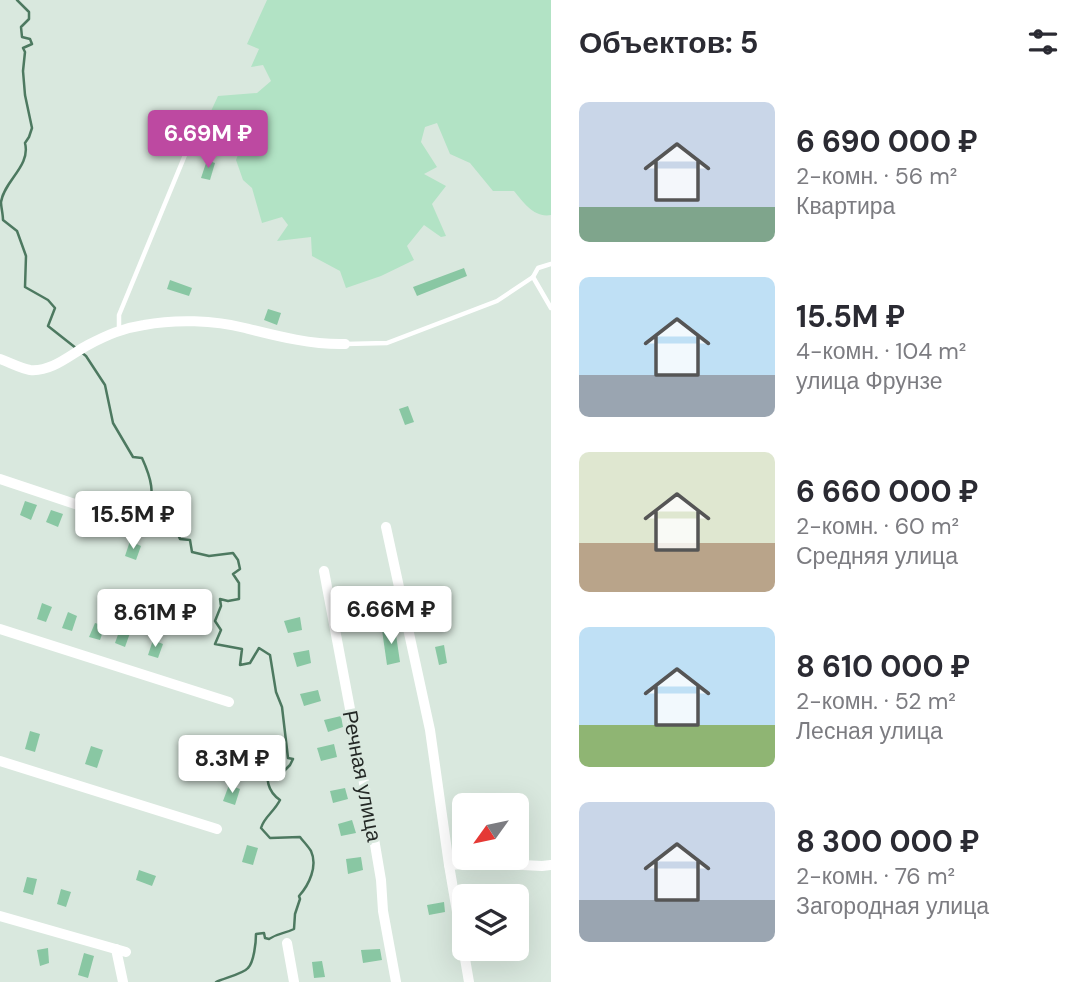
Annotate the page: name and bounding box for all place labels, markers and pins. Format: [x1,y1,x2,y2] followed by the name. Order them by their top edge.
[143,110,273,170] pin: 6.69M ₽
[68,491,198,551] pin: 15.5M ₽
[326,586,456,646] pin: 6.66M ₽
[90,590,220,649] pin: 8.61M ₽
[175,736,289,795] pin: 8.3M ₽

